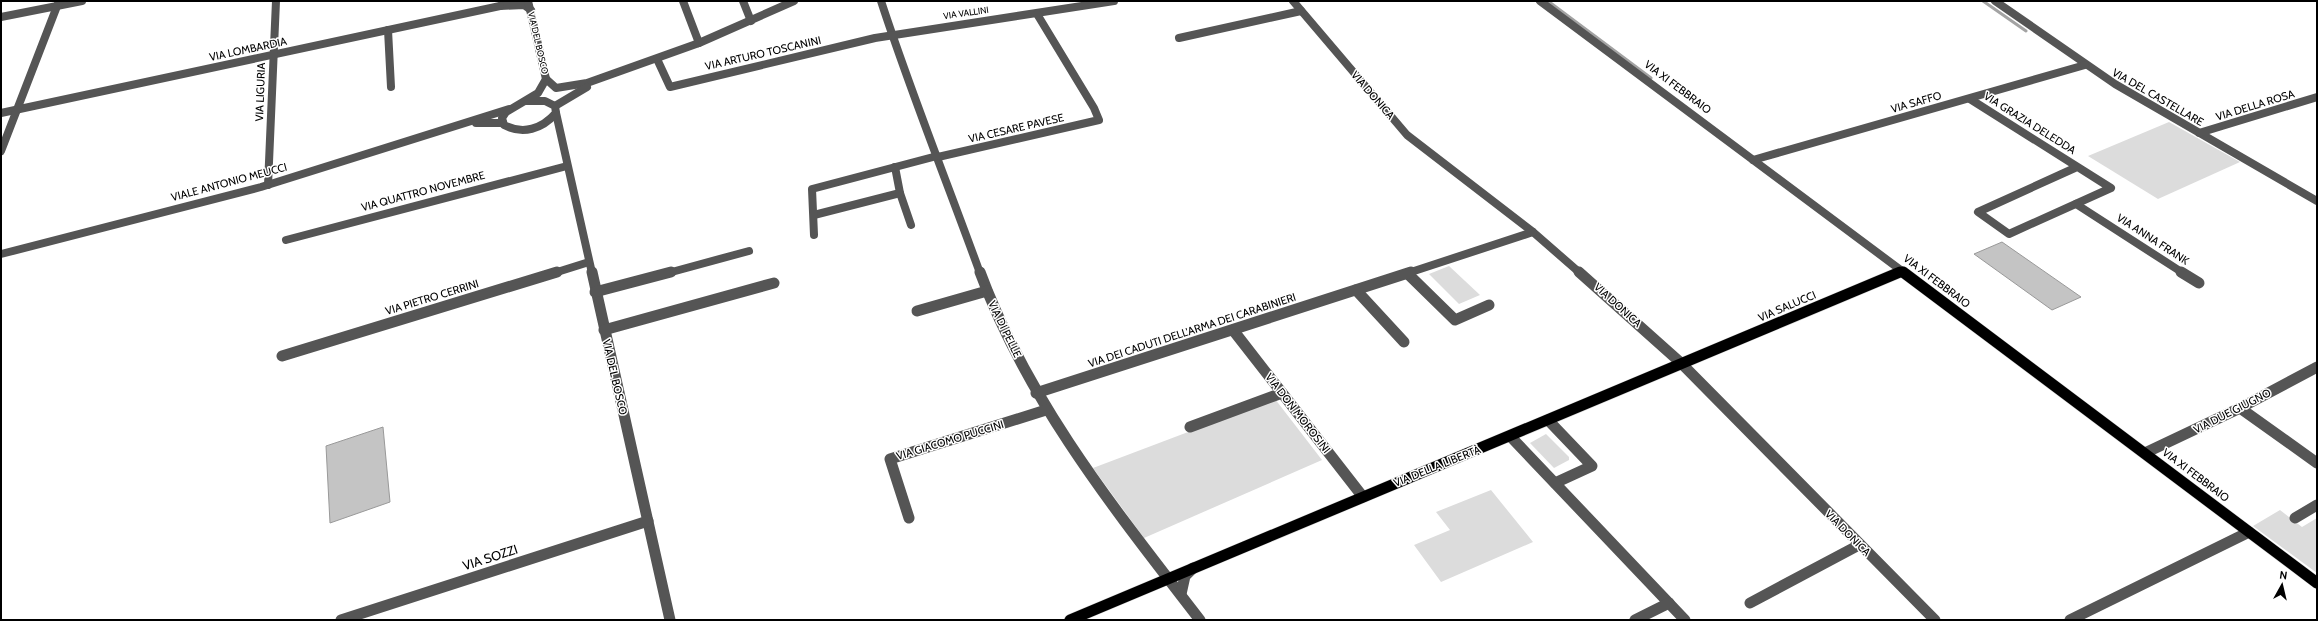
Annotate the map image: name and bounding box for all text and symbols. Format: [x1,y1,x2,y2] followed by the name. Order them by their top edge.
[942,4,989,21] street label: VIA VALLINI
[526,11,551,75] street label: VIA DEL BOSCO
[704,33,822,73] street label: VIA ARTURO TOSCANINI
[208,34,288,64] street label: VIA LOMBARDIA
[1642,57,1715,117] street label: VIA XI FEBBRAIO
[252,62,268,122] street label: VIA LIGURIA
[2110,65,2206,129] street label: VIA DEL CASTELLARE
[1348,68,1398,122] street label: VIA DONICA
[2214,86,2296,124] street label: VIA DELLA ROSA
[1889,88,1943,116] street label: VIA SAFFO
[1981,89,2079,157] street label: VIA GRAZIA DELEDDA
[967,110,1065,146] street label: VIA CESARE PAVESE
[169,160,289,204] street label: VIALE ANTONIO MEUCCI
[360,168,486,214] street label: VIA QUATTRO NOVEMBRE
[2114,210,2192,268] street label: VIA ANNA FRANK
[1901,251,1974,311] street label: VIA XI FEBBRAIO
[384,276,480,318] street label: VIA PIETRO CERRINI
[1591,280,1645,330] street label: VIA DONICA
[1756,288,1818,324] street label: VIA SALUCCI
[1086,290,1298,370] street label: VIA DEI CADUTI DELL'ARMA DEI CARABINIERI
[985,298,1025,360] street label: VIA DI PELLE
[599,338,631,417] street label: VIA DEL BOSCO
[1262,370,1334,456] street label: VIA DON MOROSINI
[2191,385,2274,437] street label: VIA DUE GIUGNO
[895,417,1005,463] street label: VIA GIACOMO PUCCINI
[1391,442,1483,490] street label: VIA DELLA LIBERTÀ
[2160,445,2233,505] street label: VIA XI FEBBRAIO
[1822,507,1874,559] street label: VIA DONICA
[460,541,520,573] street label: VIA SOZZI
[2262,565,2302,605] north arrow
[2279,568,2288,583] text: N

